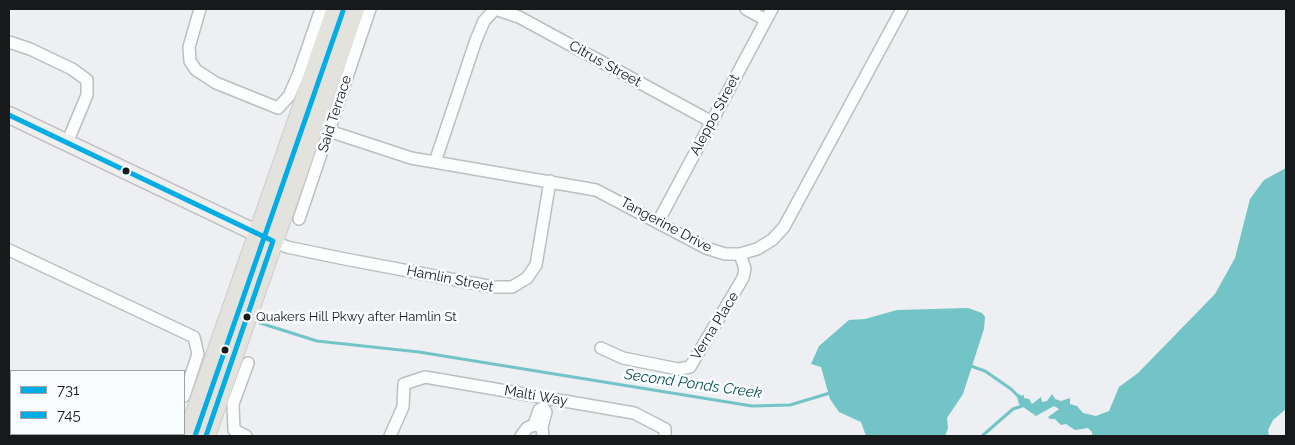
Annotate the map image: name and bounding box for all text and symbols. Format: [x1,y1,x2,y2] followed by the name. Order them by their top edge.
[566,37,644,91] street label: Citrus Street
[687,72,743,158] street label: Aleppo Street
[315,73,355,155] street label: Said Terrace
[121,166,131,176] unlabelled marker
[617,194,715,256] street label: Tangerine Drive
[405,262,495,296] street label: Hamlin Street
[687,289,743,363] street label: Verna Place
[256,309,457,325] place label: Quakers Hill Pkwy after Hamlin St
[242,312,252,322] marker: Quakers Hill Pkwy after Hamlin St
[220,345,230,355] unlabelled marker
[623,365,763,403] water label: Second Ponds Creek
[10,370,185,435] legend
[57,381,79,399] text: 731
[503,382,569,410] street label: Malti Way
[57,406,81,424] text: 745

